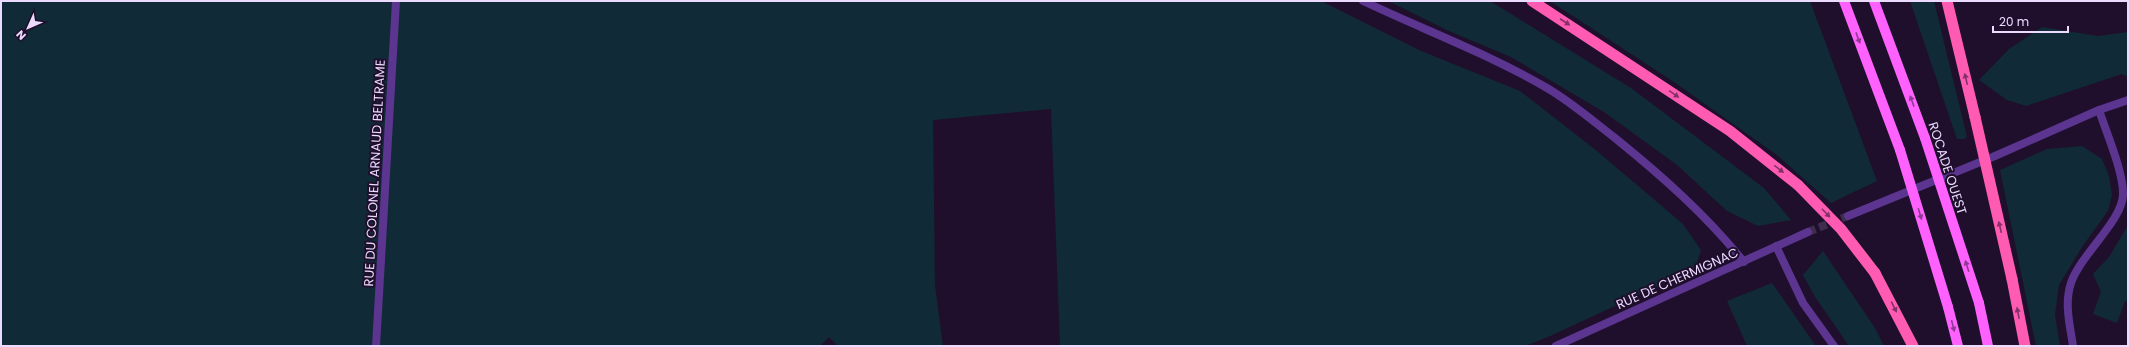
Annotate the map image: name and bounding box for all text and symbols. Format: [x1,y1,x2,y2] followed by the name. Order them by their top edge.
[8,8,48,48] north arrow
[1993,8,2068,34] scale bar
[1999,13,2029,30] text: 20 m
[1560,18,1570,26] one-way arrow
[12,26,30,44] text: N
[1855,32,1861,44] one-way arrow
[359,59,390,287] street label: RUE DU COLONEL ARNAUD BELTRAME
[1963,73,1969,85] one-way arrow
[1668,90,1679,98] one-way arrow
[1909,95,1915,107] one-way arrow
[1924,119,1971,217] street label: ROCADE OUEST
[1774,165,1785,173] one-way arrow
[1821,208,1830,218] one-way arrow
[1917,208,1923,220] one-way arrow
[1997,221,2003,233] one-way arrow
[1613,243,1741,314] street label: RUE DE CHERMIGNAC
[1964,259,1970,271] one-way arrow
[1891,301,1897,313] one-way arrow
[2015,306,2021,319] one-way arrow
[1950,320,1956,333] one-way arrow

